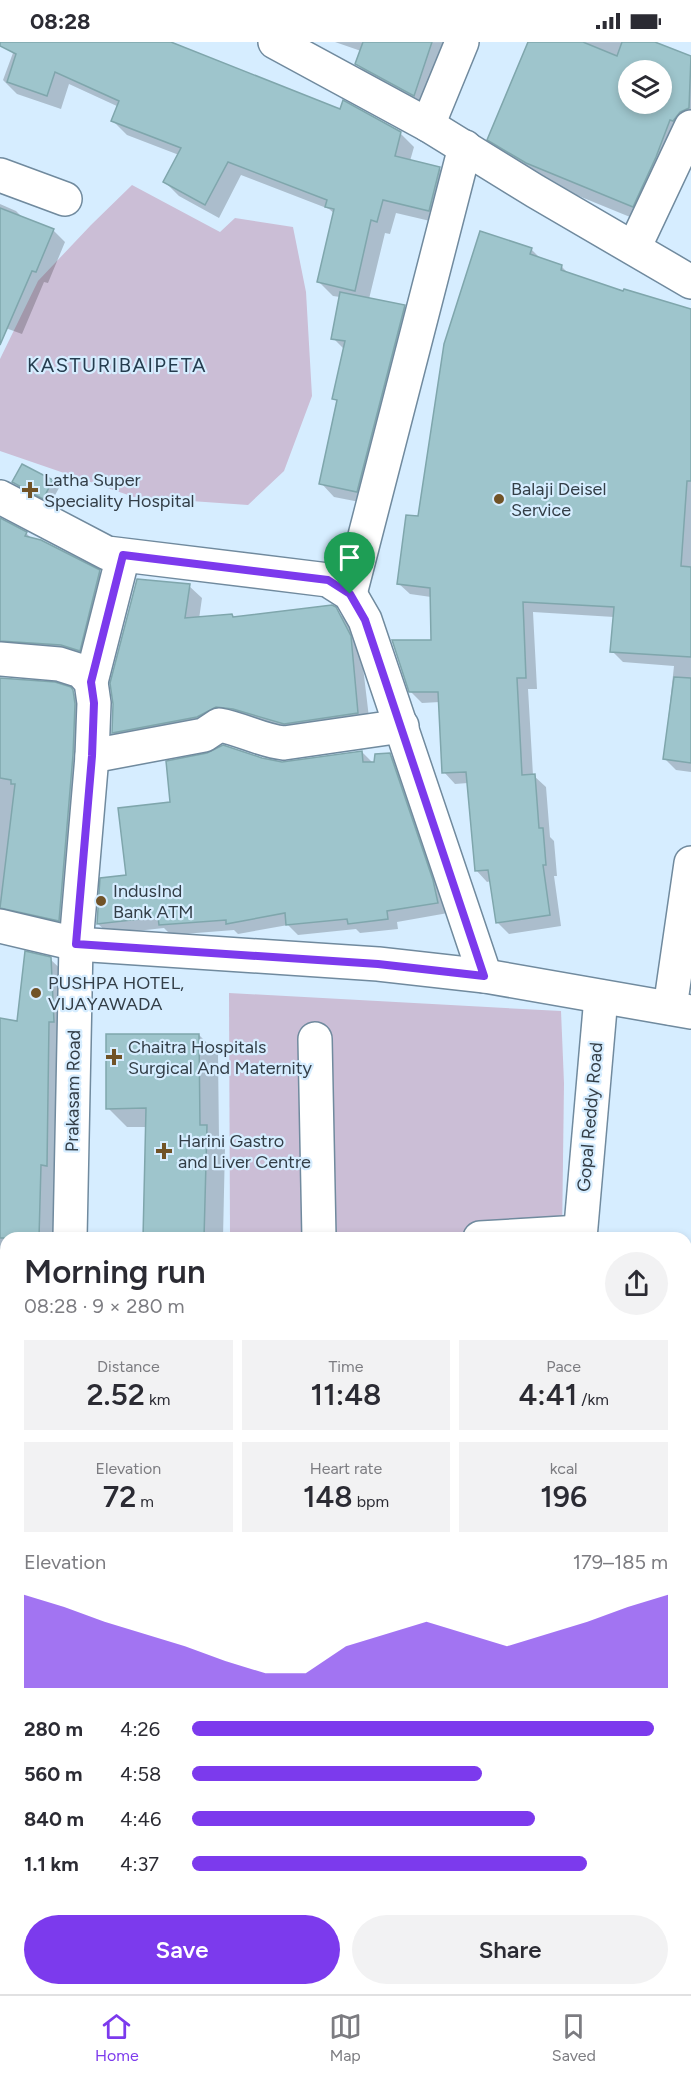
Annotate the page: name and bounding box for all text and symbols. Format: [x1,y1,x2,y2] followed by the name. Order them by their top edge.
[30,8,91,35] text: 08:28
[618,60,672,114] map controls
[618,60,672,114] button: layers
[27,353,207,377] district label: KASTURIBAIPETA
[44,469,195,512] place label: Latha Super Speciality Hospital
[511,478,606,521] place label: Balaji Deisel Service
[21,481,39,499] marker: Latha Super Speciality Hospital
[492,492,506,506] marker: Balaji Deisel Service
[324,532,375,594] pin
[333,541,366,574] icon: arrive
[113,880,194,923] place label: IndusInd Bank ATM
[94,894,108,908] marker: IndusInd Bank ATM
[48,972,184,1015] place label: PUSHPA HOTEL, VIJAYAWADA
[29,986,43,1000] marker: PUSHPA HOTEL, VIJAYAWADA
[61,1030,85,1152] street label: Prakasam Road
[128,1036,313,1079] place label: Chaitra Hospitals Surgical And Maternity
[573,1041,607,1193] street label: Gopal Reddy Road
[105,1048,123,1066] marker: Chaitra Hospitals Surgical And Maternity
[178,1130,311,1173] place label: Harini Gastro and Liver Centre
[155,1142,173,1160] marker: Harini Gastro and Liver Centre
[24,1252,206,1291] text: Morning run
[605,1252,668,1315] button: share
[24,1294,184,1318] text: 08:28 · 9 × 280 m
[97,1357,160,1376] text: Distance
[329,1357,363,1376] text: Time
[546,1357,581,1376] text: Pace
[86,1376,145,1413] text: 2.52
[311,1376,381,1413] text: 11:48
[519,1376,577,1413] text: 4:41
[145,1390,170,1409] text: km
[577,1390,609,1409] text: /km
[95,1459,161,1478] text: Elevation
[310,1459,382,1478] text: Heart rate
[550,1459,578,1478] text: kcal
[103,1478,136,1515] text: 72
[303,1478,353,1515] text: 148
[540,1478,587,1515] text: 196
[136,1492,154,1511] text: m
[353,1492,389,1511] text: bpm
[24,1550,106,1574] text: Elevation
[573,1550,668,1574] text: 179–185 m
[24,1717,83,1741] text: 280 m
[120,1717,160,1741] text: 4:26
[24,1762,82,1786] text: 560 m
[120,1762,161,1786] text: 4:58
[24,1807,84,1831] text: 840 m
[120,1807,161,1831] text: 4:46
[24,1852,79,1876] text: 1.1 km
[120,1852,159,1876] text: 4:37
[24,1915,340,1984] button: Save
[352,1915,668,1984] button: Share
[95,2010,139,2065] tab: Home
[329,2010,362,2065] tab: Map
[552,2010,596,2065] tab: Saved

